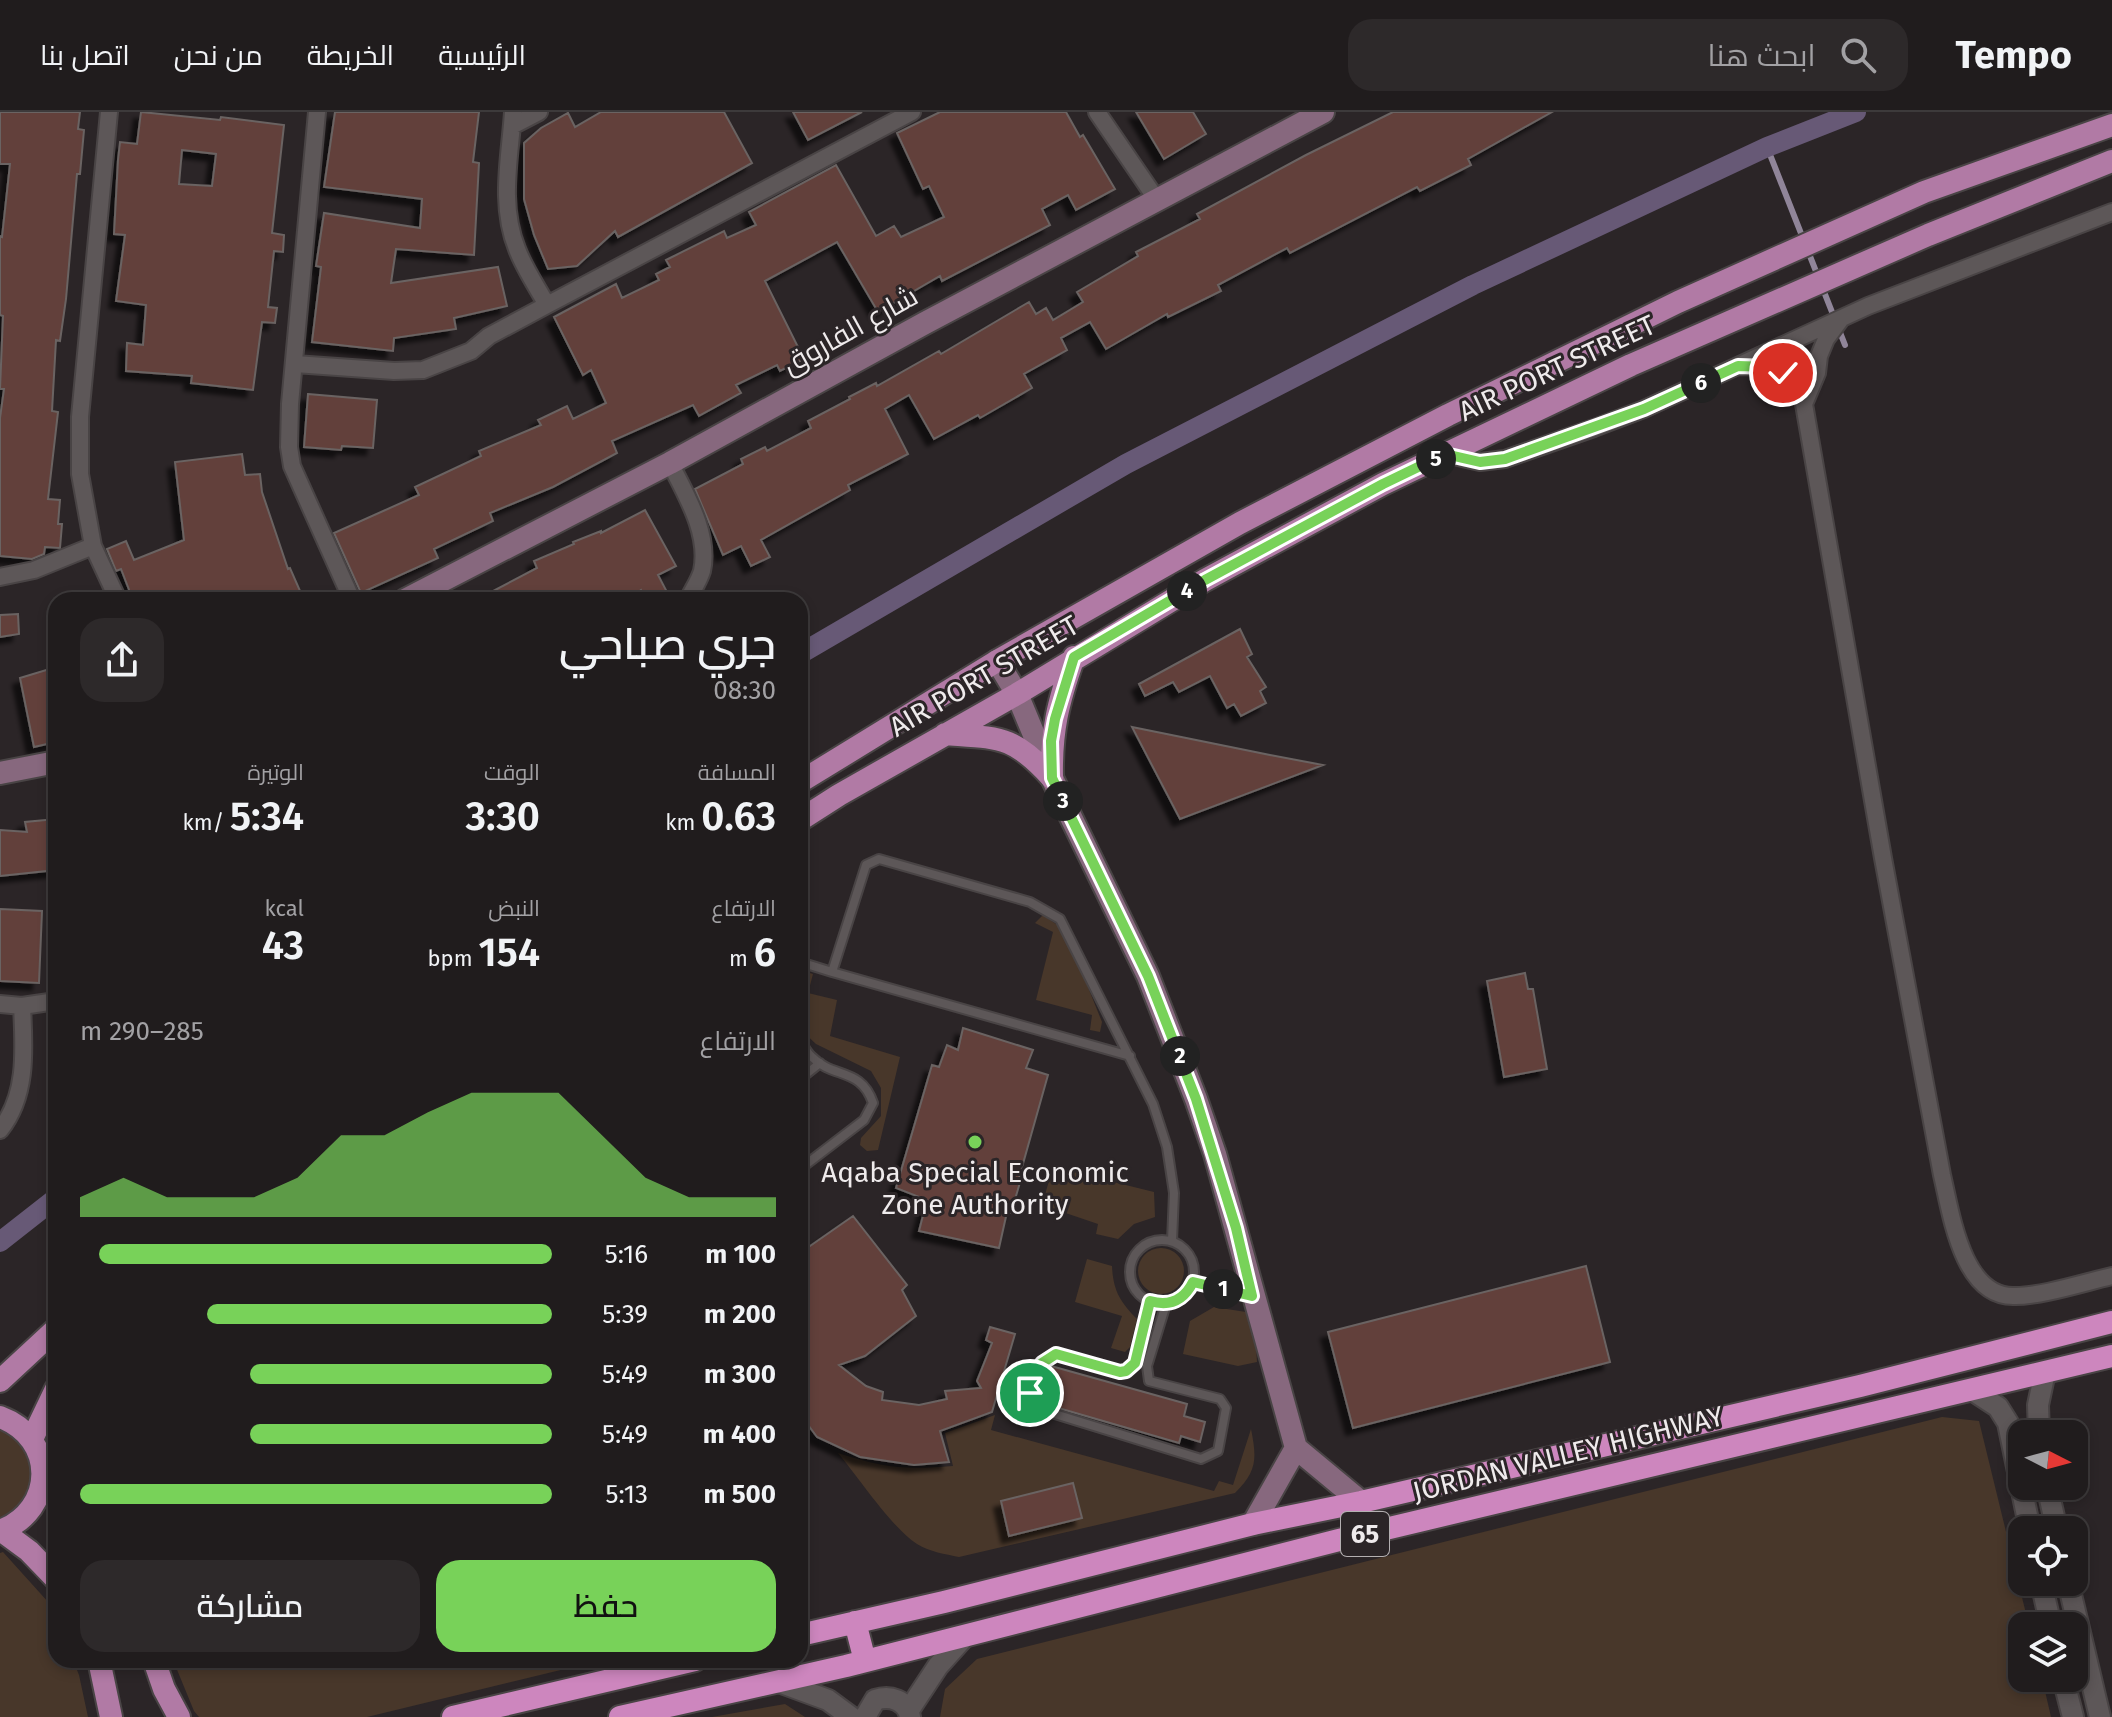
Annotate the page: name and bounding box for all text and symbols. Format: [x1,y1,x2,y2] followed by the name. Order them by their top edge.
[1348,19,1908,91] search box
[1956,32,2072,78] text: Tempo
[1836,33,1880,77] icon: search
[1707,38,1816,74] text: ابحث هنا
[40,39,130,72] text: اتصل بنا
[174,39,263,72] text: من نحن
[307,39,394,72] text: الخريطة
[438,39,526,72] text: الرئيسية
[776,279,924,383] street label: شارع الفاروق
[1453,308,1661,428] street label: AIR PORT STREET
[1749,339,1817,407] pin
[1761,351,1805,395] icon: check
[1681,363,1721,403] pin: 6
[1695,369,1707,396] text: 6
[1416,439,1456,479] pin: 5
[1430,445,1442,472] text: 5
[1167,571,1207,611] pin: 4
[1181,577,1193,604] text: 4
[883,608,1085,744] street label: AIR PORT STREET
[80,618,164,702] button: share
[559,618,776,671] text: جري صباحي
[713,675,776,706] text: 08:30
[248,759,304,786] text: الوتيرة
[484,759,540,786] text: الوقت
[698,759,776,786] text: المسافة
[1043,781,1083,821] pin: 3
[1057,787,1069,814] text: 3
[230,793,304,841] text: 5:34
[465,793,540,841] text: 3:30
[701,793,776,841] text: 0.63
[183,809,230,836] text: /km
[665,809,701,836] text: km
[264,895,304,922] text: kcal
[488,895,540,922] text: النبض
[712,895,776,922] text: الارتفاع
[262,922,304,970] text: 43
[478,929,540,977] text: 154
[754,929,776,977] text: 6
[428,945,478,972] text: bpm
[729,945,754,972] text: m
[80,1016,204,1047] text: 285–290 m
[700,1026,776,1057] text: الارتفاع
[1160,1036,1200,1076] pin: 2
[1174,1042,1186,1069] text: 2
[966,1133,984,1151] marker: Aqaba Special Economic Zone Authority
[821,1156,1129,1221] place label: Aqaba Special Economic Zone Authority
[605,1239,648,1270] text: 5:16
[705,1239,776,1270] text: 100 m
[1203,1269,1243,1309] pin: 1
[1218,1275,1228,1302] text: 1
[602,1299,648,1330] text: 5:39
[704,1299,776,1330] text: 200 m
[602,1359,648,1390] text: 5:49
[704,1359,776,1390] text: 300 m
[996,1359,1064,1427] pin
[1008,1371,1052,1415] icon: arrive
[1409,1399,1727,1509] street label: JORDAN VALLEY HIGHWAY
[602,1419,648,1450] text: 5:49
[703,1419,776,1450] text: 400 m
[2008,1420,2088,1500] north arrow
[2008,1420,2088,1692] map controls
[606,1479,648,1510] text: 5:13
[703,1479,776,1510] text: 500 m
[1341,1512,1389,1556] road number: 65
[2008,1516,2088,1596] button: locate
[80,1560,420,1652] button: مشاركة
[436,1560,776,1652] button: حفظ
[2008,1612,2088,1692] button: layers

